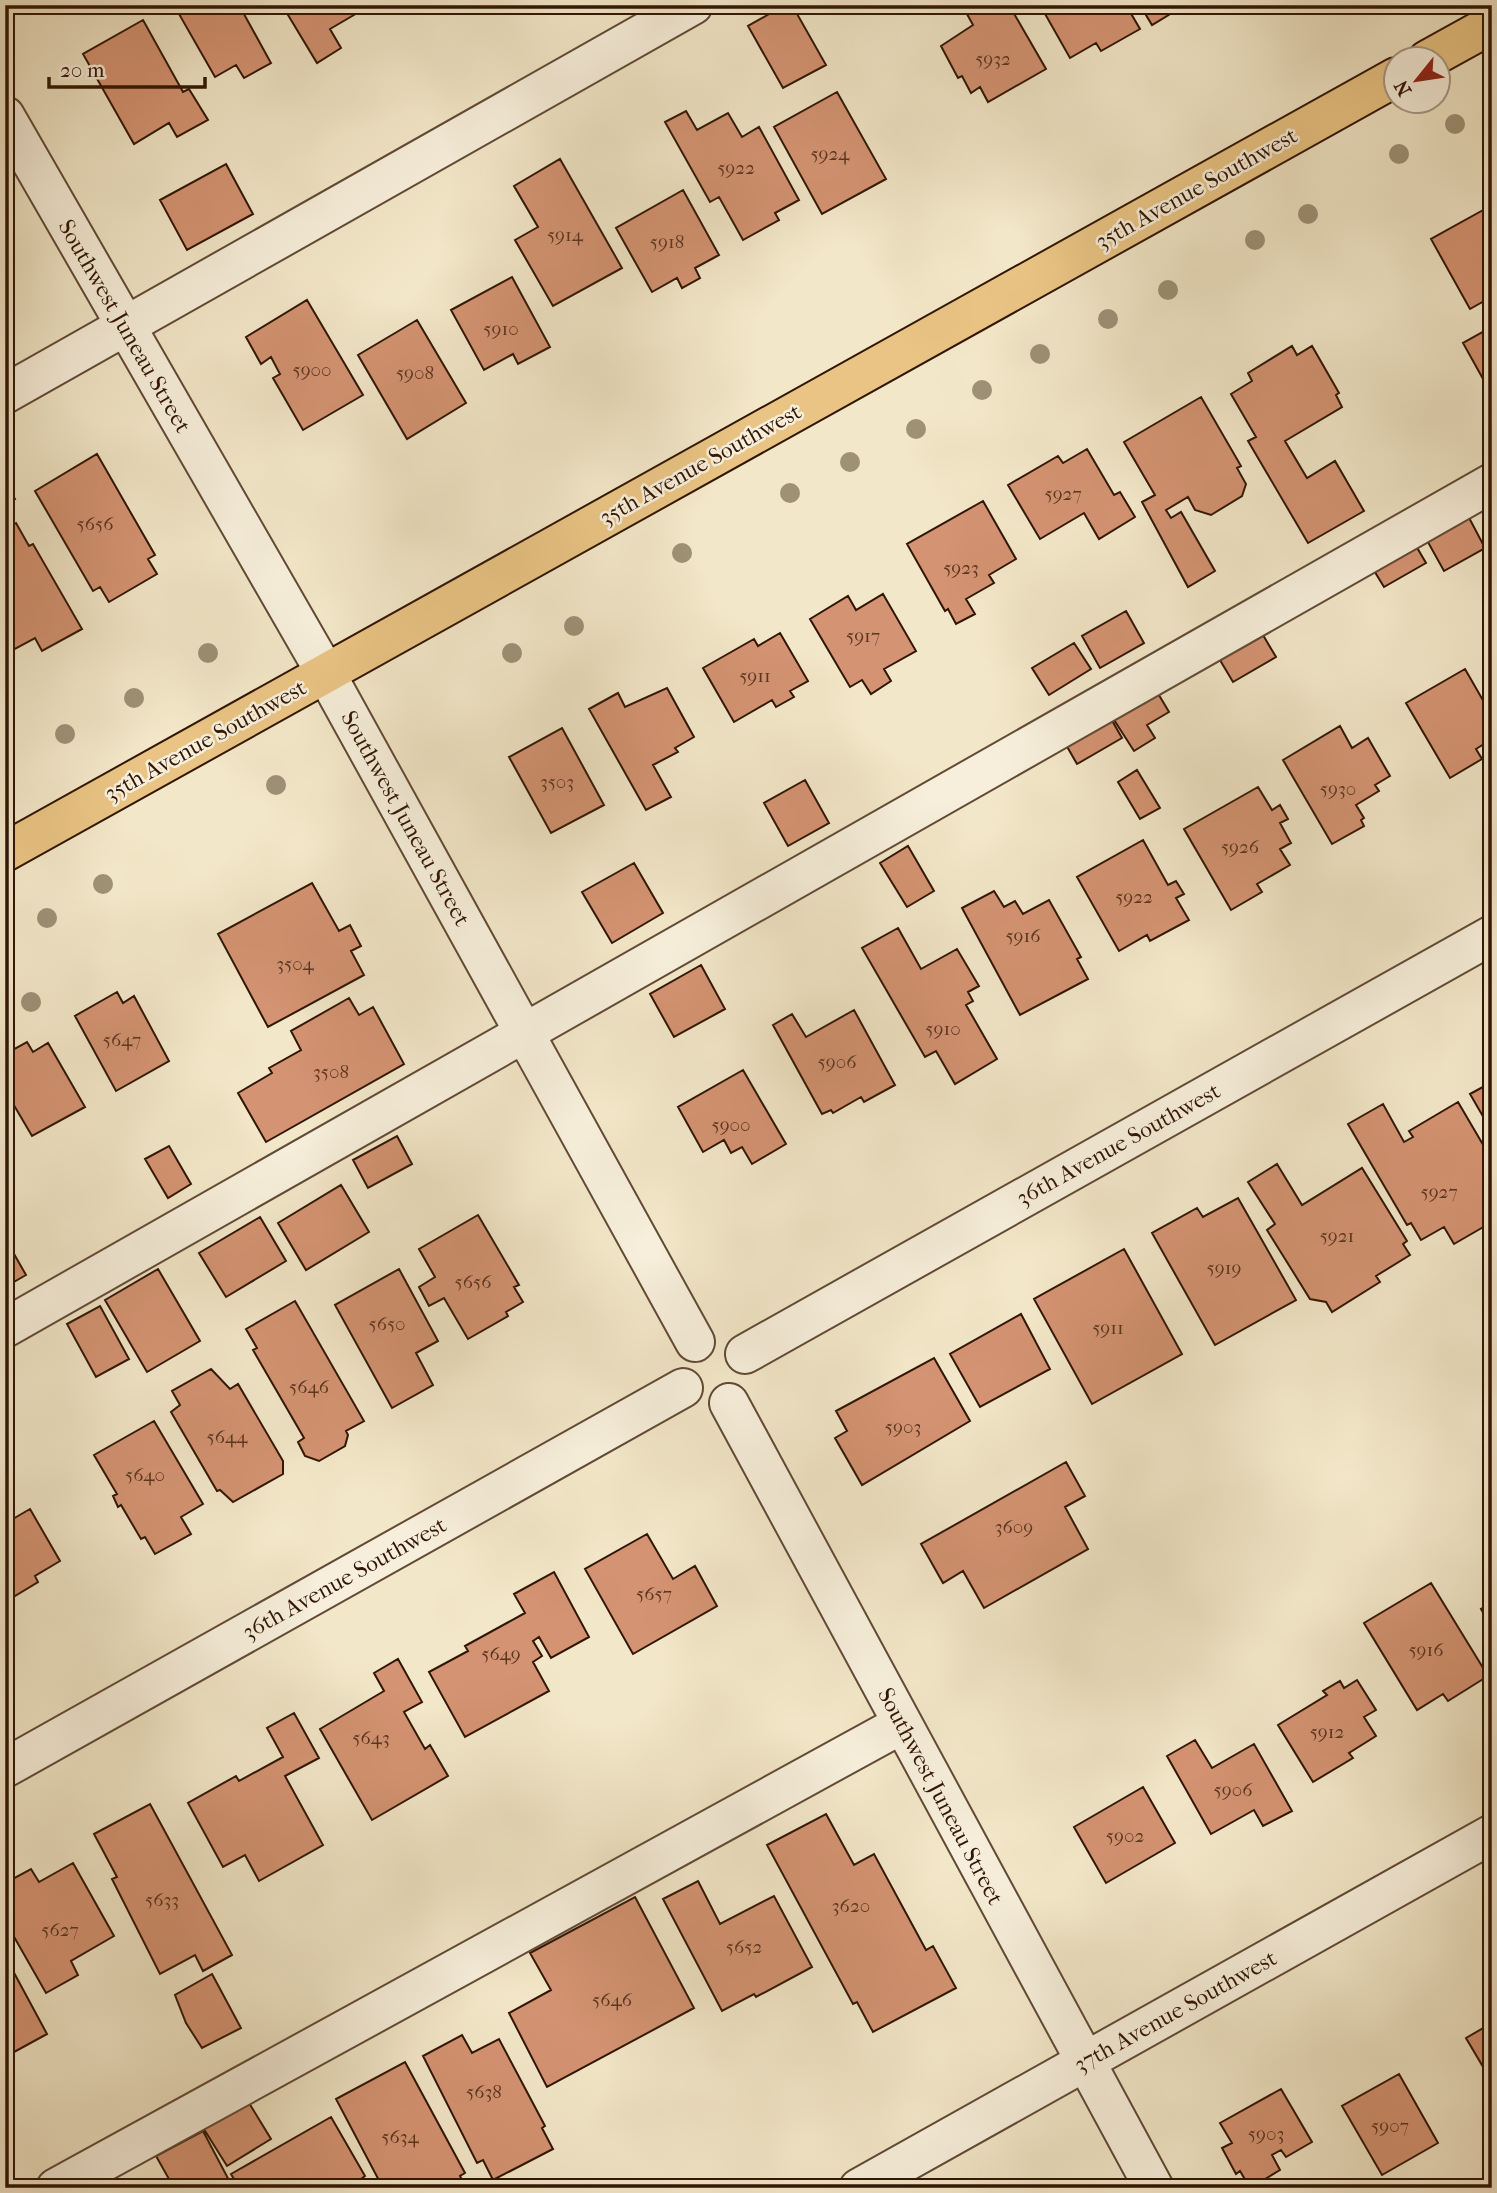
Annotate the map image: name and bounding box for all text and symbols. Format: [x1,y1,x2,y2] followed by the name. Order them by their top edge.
[49,46,205,90] scale bar
[1382,46,1452,116] north arrow
[975,48,1011,70] house number: 5932
[60,58,105,82] text: 20 m
[1390,76,1416,100] text: N
[1091,122,1302,255] street label: 35th Avenue Southwest
[810,143,850,165] house number: 5924
[717,157,755,179] house number: 5922
[52,215,197,438] street label: Southwest Juneau Street
[547,224,584,246] house number: 5914
[650,231,684,253] house number: 5918
[483,318,519,340] house number: 5910
[292,359,332,381] house number: 5900
[396,362,434,384] house number: 5908
[595,398,806,531] street label: 35th Avenue Southwest
[1044,483,1082,505] house number: 5927
[77,513,114,535] house number: 5656
[943,557,979,579] house number: 5923
[846,625,880,647] house number: 5917
[739,665,771,687] house number: 5911
[100,674,311,807] street label: 35th Avenue Southwest
[335,706,476,930] street label: Southwest Juneau Street
[540,771,574,793] house number: 3503
[1320,778,1356,800] house number: 5930
[1221,836,1260,858] house number: 5926
[1115,886,1153,908] house number: 5922
[1005,925,1041,947] house number: 5916
[276,953,314,975] house number: 3504
[925,1018,961,1040] house number: 5910
[103,1029,141,1051] house number: 5647
[818,1051,857,1073] house number: 5906
[313,1061,349,1083] house number: 3508
[1012,1077,1225,1212] street label: 36th Avenue Southwest
[711,1114,751,1136] house number: 5900
[1420,1181,1458,1203] house number: 5927
[1320,1225,1354,1247] house number: 5921
[1207,1257,1241,1279] house number: 5919
[455,1271,492,1293] house number: 5656
[368,1313,406,1335] house number: 5650
[1092,1317,1124,1339] house number: 5911
[289,1376,330,1398] house number: 5646
[885,1416,921,1438] house number: 5903
[207,1426,248,1448] house number: 5644
[125,1464,165,1486] house number: 5640
[238,1511,451,1646] street label: 36th Avenue Southwest
[995,1516,1033,1538] house number: 3609
[636,1583,672,1605] house number: 5657
[1408,1639,1444,1661] house number: 5916
[481,1643,521,1665] house number: 5649
[872,1683,1009,1909] street label: Southwest Juneau Street
[1310,1721,1345,1743] house number: 5912
[352,1727,390,1749] house number: 5643
[1214,1779,1253,1801] house number: 5906
[1106,1825,1144,1847] house number: 5902
[145,1889,179,1911] house number: 5633
[832,1895,870,1917] house number: 3620
[41,1919,79,1941] house number: 5627
[726,1936,762,1958] house number: 5652
[1069,1945,1281,2078] street label: 37th Avenue Southwest
[592,1989,633,2011] house number: 5646
[466,2081,502,2103] house number: 5638
[1371,2115,1409,2137] house number: 5907
[1248,2123,1284,2145] house number: 5903
[381,2126,420,2148] house number: 5634

